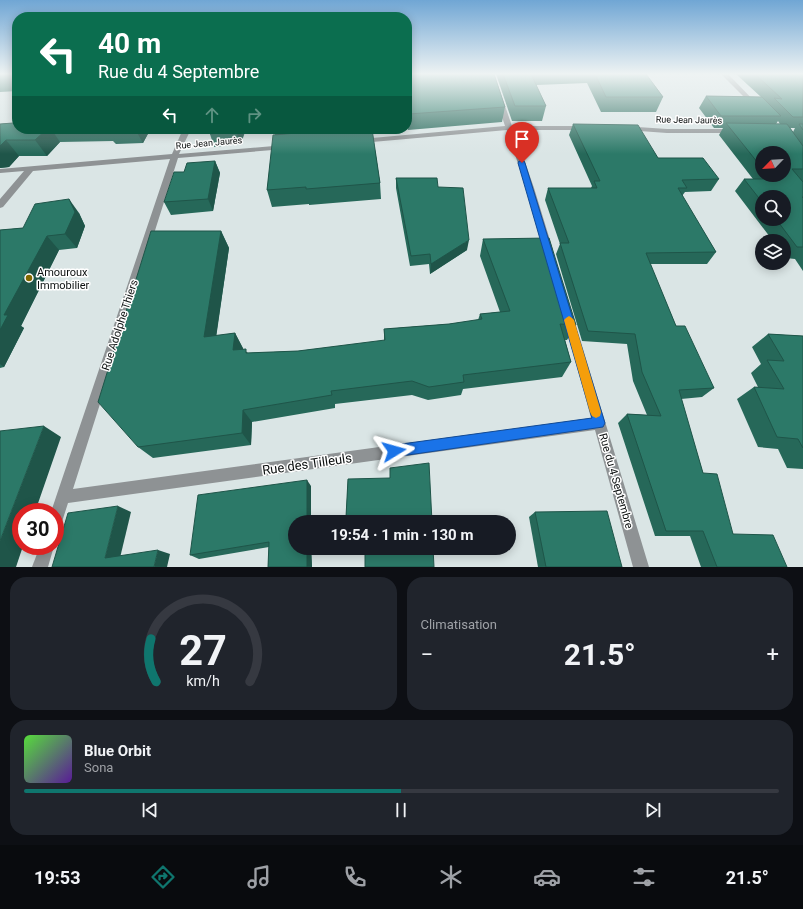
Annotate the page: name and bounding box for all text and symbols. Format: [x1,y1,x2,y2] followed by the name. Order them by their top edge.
[98,27,161,60] text: 40 m
[32,28,84,80] icon: left
[98,61,259,82] text: Rue du 4 Septembre
[159,104,181,126] icon: left
[201,104,223,126] icon: ahead
[243,104,265,126] icon: right
[656,114,723,126] street label: Rue Jean Jaurès
[505,122,539,163] pin
[511,128,533,150] icon: arrive
[175,135,243,151] street label: Rue Jean Jaurès
[755,146,791,182] north arrow
[755,146,791,270] map controls
[755,190,791,226] button: search
[755,234,791,270] button: layers
[37,266,90,292] place label: Amouroux Immobilier
[24,273,34,283] marker: Amouroux Immobilier
[99,278,141,372] street label: Rue Adolphe Thiers
[373,430,415,472] position arrow
[596,432,636,530] street label: Rue du 4 Septembre
[261,450,353,478] street label: Rue des Tilleuls
[12,503,64,555] speed limit sign: 30
[331,526,473,544] text: 19:54 · 1 min · 130 m
[421,617,497,632] text: Climatisation
[179,625,227,674] text: 27
[564,637,636,672] text: 21.5°
[421,642,433,667] text: −
[767,642,779,667] text: +
[186,672,220,688] text: km/h
[84,742,151,760] text: Blue Orbit
[84,760,113,775] text: Sona
[139,799,161,821] icon: previous
[390,799,412,821] icon: pause
[642,799,664,821] icon: next
[149,863,177,891] icon: directions
[245,863,273,891] icon: music
[341,863,369,891] icon: phone
[437,863,465,891] icon: climate
[533,863,561,891] icon: car
[630,863,658,891] icon: filters
[34,867,80,888] text: 19:53
[726,867,769,888] text: 21.5°

